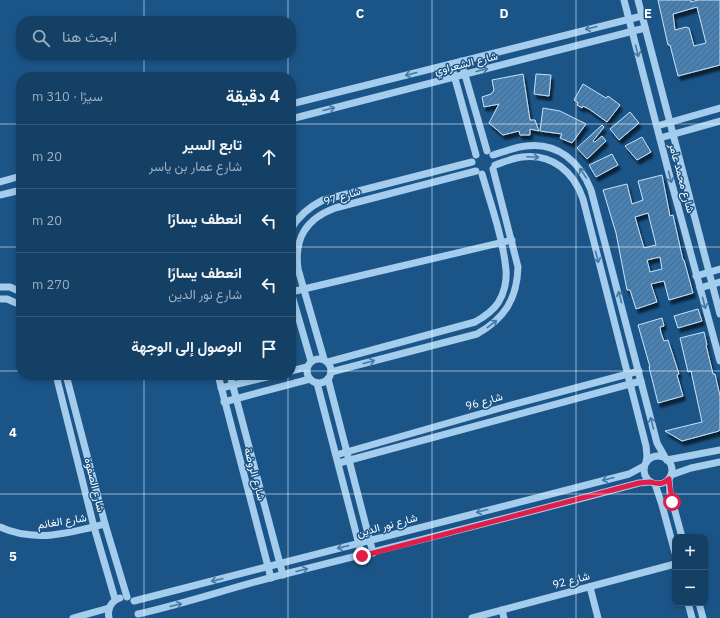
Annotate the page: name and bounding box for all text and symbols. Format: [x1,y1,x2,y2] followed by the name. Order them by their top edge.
[356,5,365,22] text: C
[499,5,509,22] text: D
[644,5,652,22] text: E
[16,16,296,60] search box
[585,25,598,33] one-way arrow
[30,27,52,49] icon: search
[62,27,117,46] text: ابحث هنا
[634,45,641,58] one-way arrow
[433,48,500,81] street label: شارع الشعراوي
[475,66,488,74] one-way arrow
[404,71,417,78] one-way arrow
[226,85,280,107] text: 4 دقيقة
[32,88,103,105] text: سيرًا · 310 m
[322,105,335,112] one-way arrow
[183,135,242,154] text: تابع السير
[665,141,698,215] street label: شارع محمد عامر
[258,146,280,168] icon: ahead
[32,148,62,165] text: 20 m
[526,153,539,161] one-way arrow
[149,158,242,175] text: شارع عمار بن ياسر
[579,168,587,179] one-way arrow
[667,170,674,183] one-way arrow
[322,184,363,209] street label: شارع 97
[167,209,242,228] text: انعطف يسارًا
[258,210,280,232] icon: left
[32,212,62,229] text: 20 m
[594,250,602,263] one-way arrow
[167,263,242,282] text: انعطف يسارًا
[258,274,280,296] icon: left
[32,276,70,293] text: 270 m
[168,286,242,303] text: شارع نور الدين
[615,291,623,304] one-way arrow
[701,296,708,309] one-way arrow
[487,319,498,328] one-way arrow
[131,337,242,356] text: الوصول إلى الوجهة
[258,338,280,360] icon: arrive
[362,358,375,365] one-way arrow
[464,389,505,414] street label: شارع 96
[647,417,655,430] one-way arrow
[9,424,17,441] text: 4
[240,446,269,503] street label: شارع الروضة
[81,456,109,514] street label: شارع الصفوة
[602,476,615,483] one-way arrow
[663,493,681,511] route start
[476,508,489,515] one-way arrow
[36,510,88,533] street label: شارع الغانم
[355,510,420,541] street label: شارع نور الدين
[672,534,708,606] map controls
[672,534,708,570] button: +
[337,544,350,552] one-way arrow
[353,547,371,565] route end
[9,548,17,565] text: 5
[295,566,308,574] one-way arrow
[551,568,592,593] street label: شارع 92
[672,570,708,606] button: −
[211,577,224,584] one-way arrow
[169,601,182,608] one-way arrow

